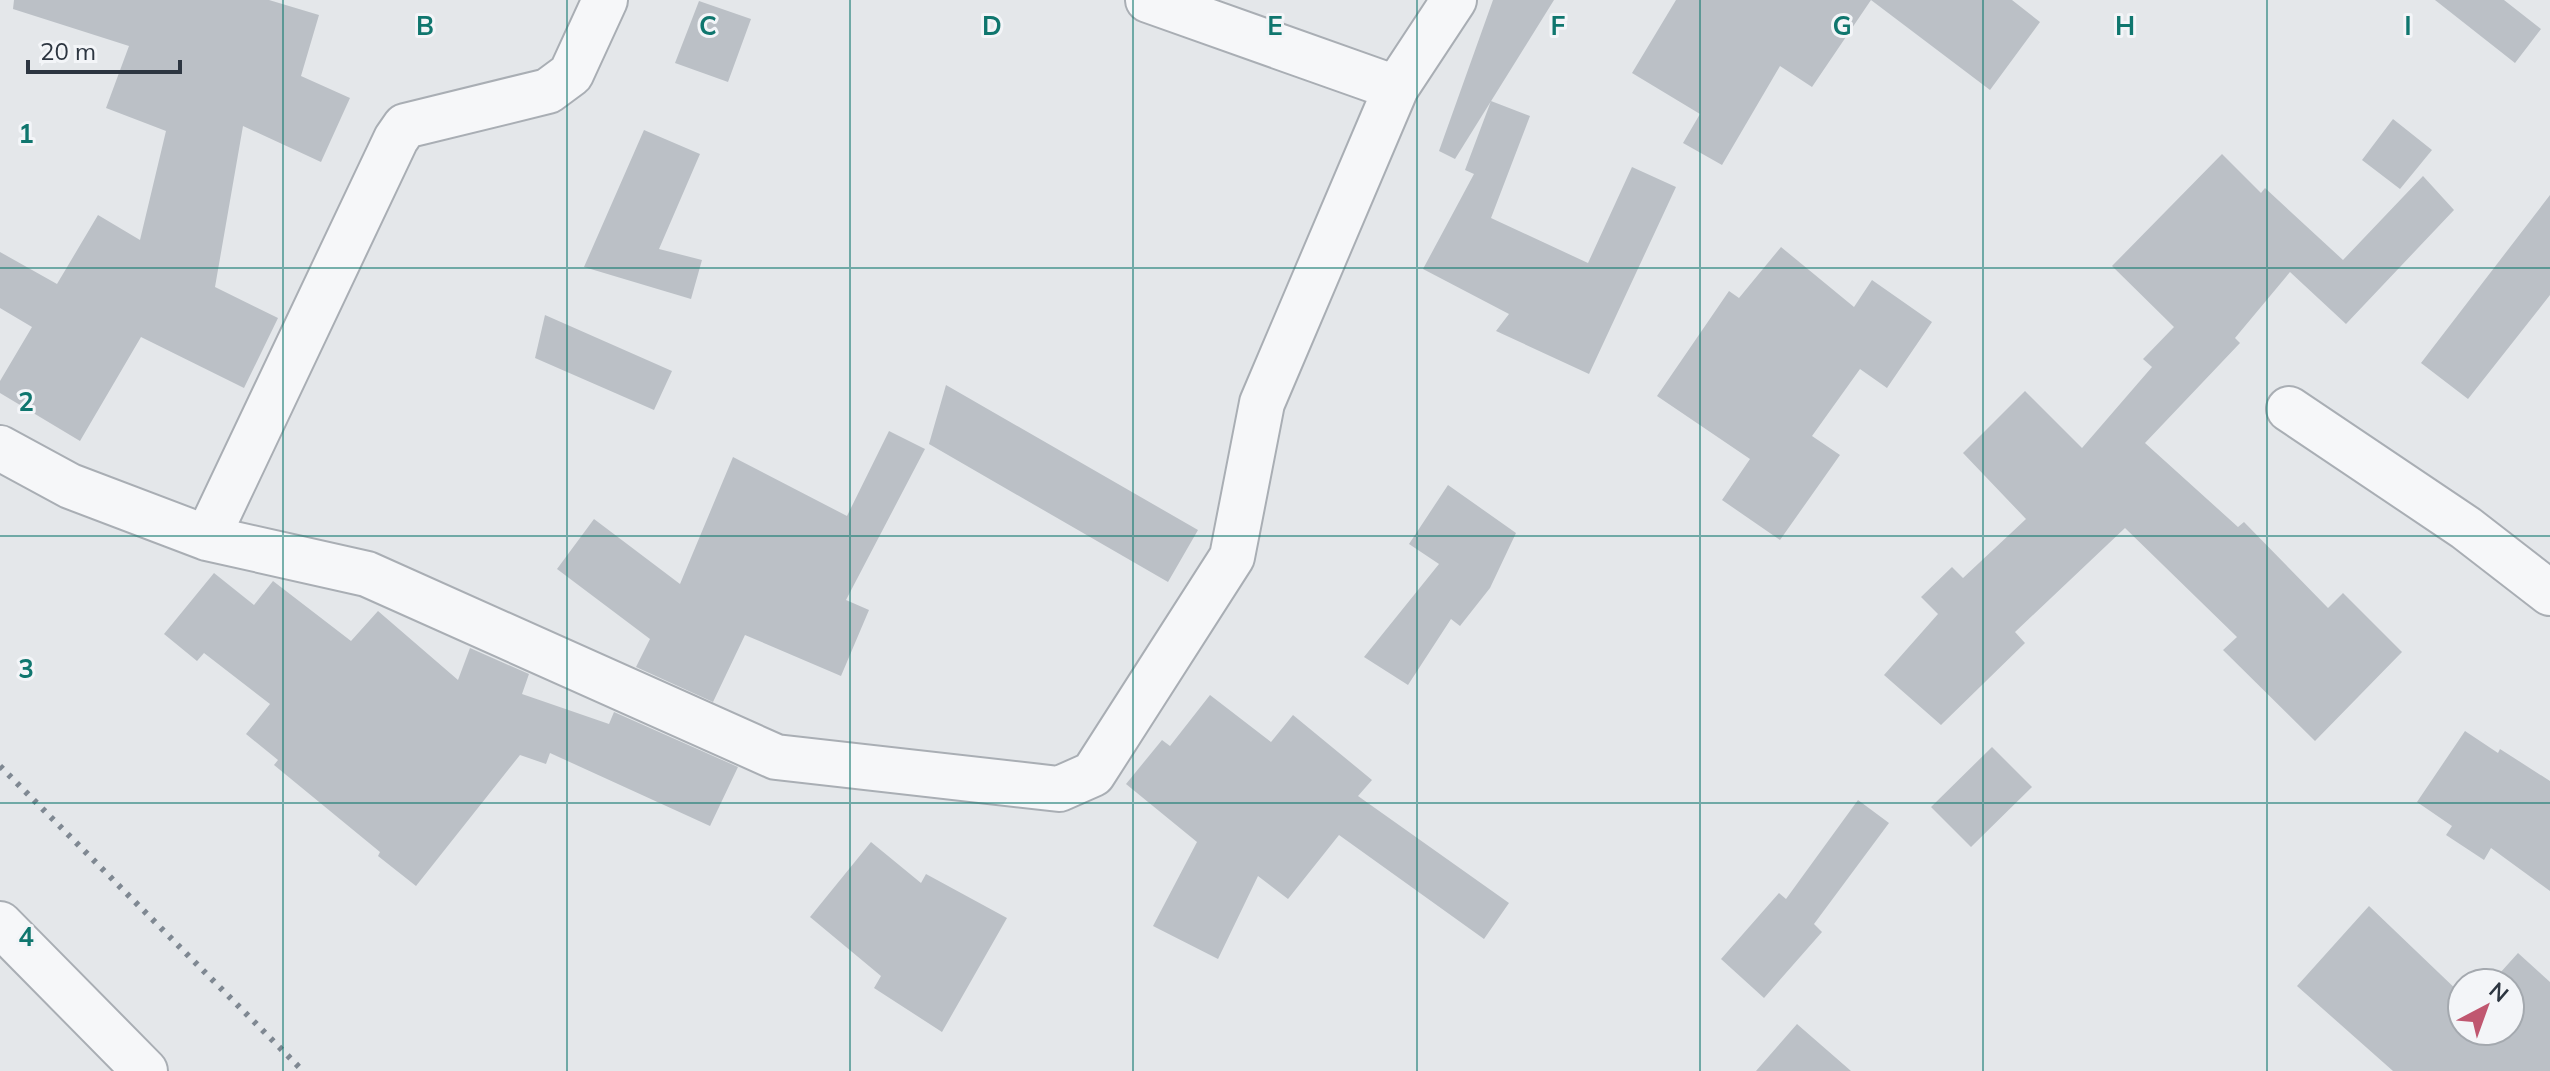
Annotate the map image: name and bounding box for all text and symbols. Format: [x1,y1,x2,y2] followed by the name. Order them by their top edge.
[416,9,434,42] text: B
[699,9,717,42] text: C
[982,9,1002,42] text: D
[1267,9,1283,42] text: E
[1551,9,1566,42] text: F
[1832,9,1852,42] text: G
[2115,9,2135,42] text: H
[2404,9,2412,42] text: I
[28,24,180,74] scale bar
[40,36,96,66] text: 20 m
[18,117,34,150] text: 1
[18,385,34,418] text: 2
[18,652,34,685] text: 3
[18,920,34,953] text: 4
[2446,967,2526,1047] north arrow
[2484,976,2515,1008] text: N

